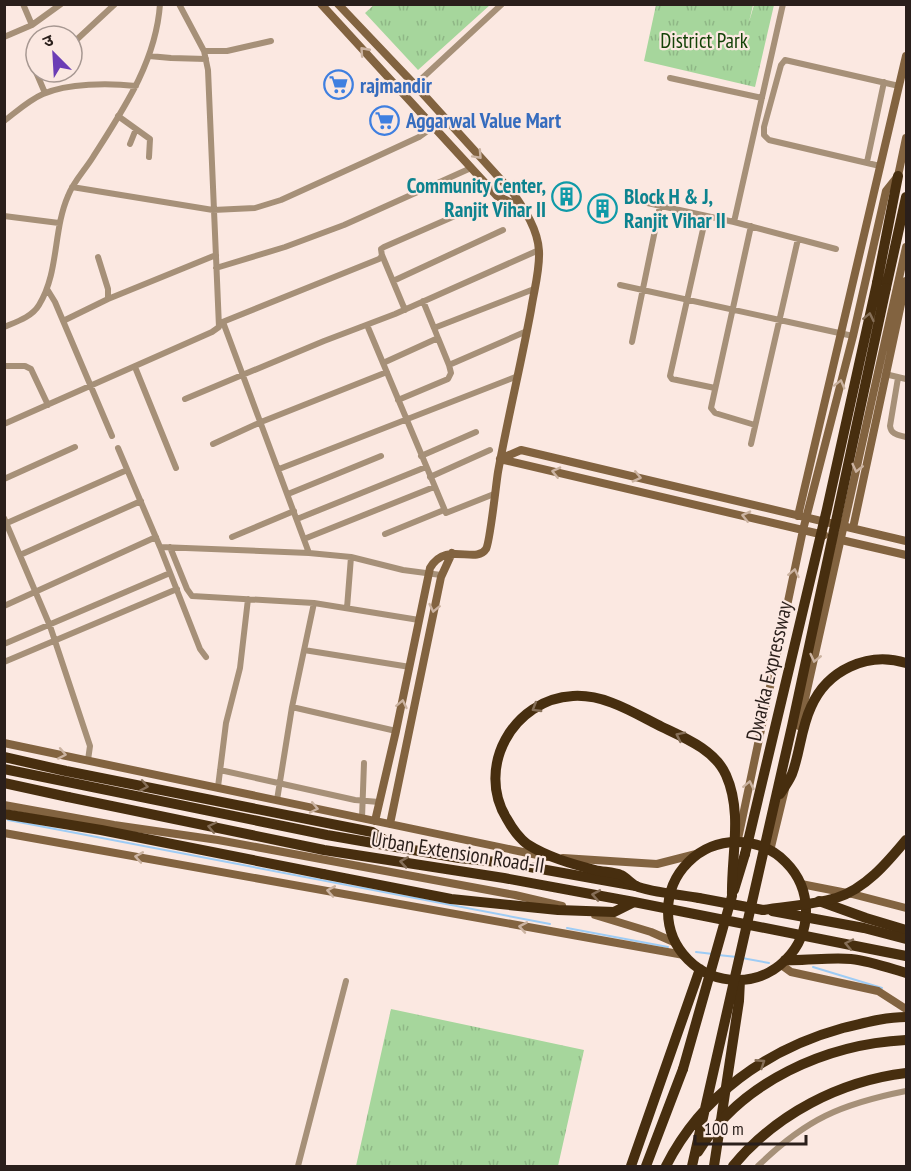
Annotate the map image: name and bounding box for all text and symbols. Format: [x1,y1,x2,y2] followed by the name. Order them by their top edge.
[24,24,84,84] north arrow
[660,27,748,54] park label: District Park
[40,29,57,51] text: उ
[360,47,371,58] one-way arrow
[323,69,355,101] supermarket icon: rajmandir
[360,72,433,99] place label: rajmandir
[369,104,401,136] supermarket icon: Aggarwal Value Mart
[405,107,561,134] place label: Aggarwal Value Mart
[471,148,482,158] one-way arrow
[407,172,546,223] place label: Community Center, Ranjit Vihar II
[551,181,583,213] building icon: Community Center, Ranjit Vihar II
[624,183,726,234] place label: Block H & J, Ranjit Vihar II
[587,192,619,224] building icon: Block H & J, Ranjit Vihar II
[862,313,875,323] one-way arrow
[833,379,846,389] one-way arrow
[851,462,864,472] one-way arrow
[551,466,561,479] one-way arrow
[632,469,642,482] one-way arrow
[741,510,751,523] one-way arrow
[786,569,799,579] one-way arrow
[740,598,798,744] street label: Dwarka Expressway
[428,603,441,613] one-way arrow
[810,653,823,663] one-way arrow
[395,700,408,710] one-way arrow
[531,701,542,712] one-way arrow
[675,731,686,743] one-way arrow
[57,747,67,760] one-way arrow
[139,779,149,792] one-way arrow
[742,780,755,790] one-way arrow
[309,800,319,813] one-way arrow
[207,821,217,834] one-way arrow
[369,825,547,879] street label: Urban Extension Road-II
[135,852,144,864] one-way arrow
[399,857,408,869] one-way arrow
[327,886,336,898] one-way arrow
[591,889,601,902] one-way arrow
[519,921,529,934] one-way arrow
[845,938,855,951] one-way arrow
[755,1059,766,1070] one-way arrow
[695,1108,806,1146] scale bar
[704,1117,744,1140] text: 100 m

